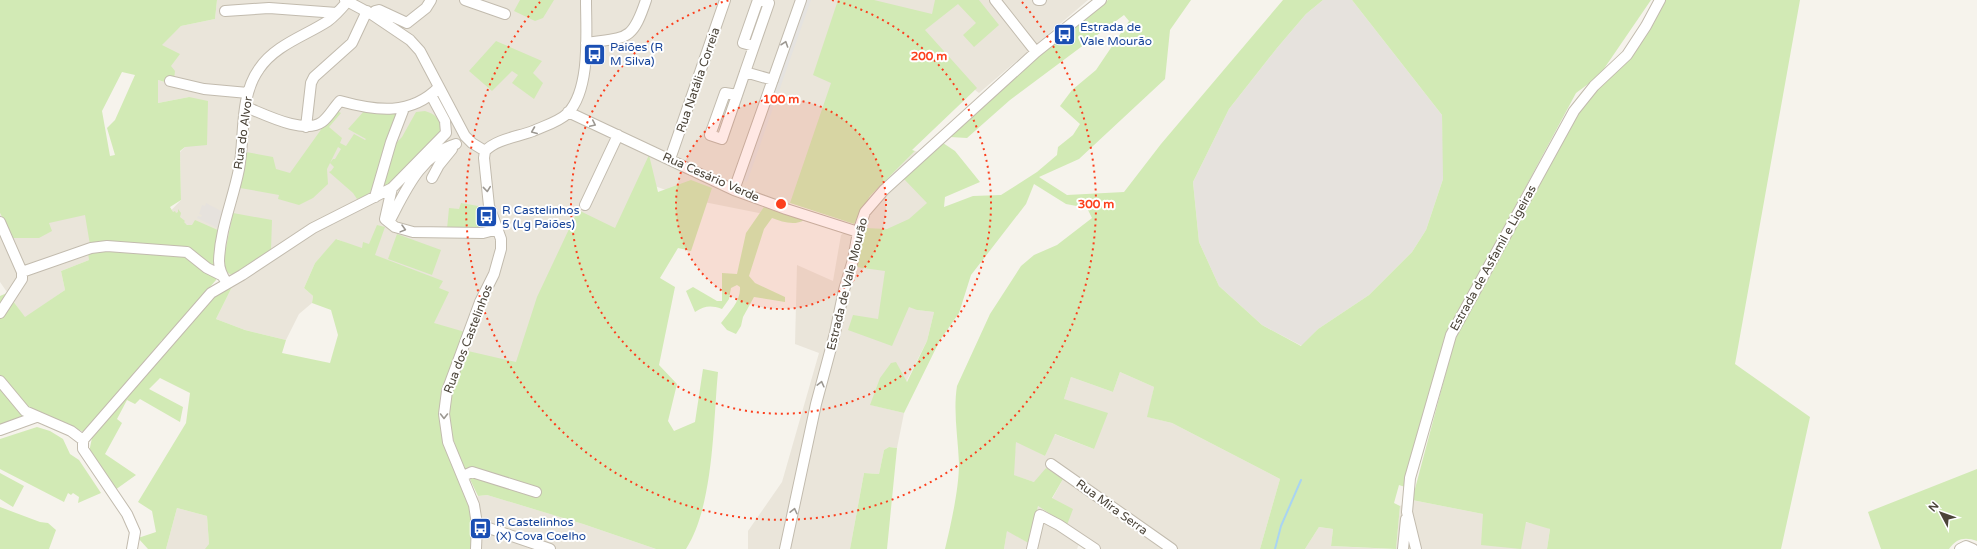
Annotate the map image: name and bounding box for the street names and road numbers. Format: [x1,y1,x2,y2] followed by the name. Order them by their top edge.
[673,26,723,134] street label: Rua Natália Correia
[231,95,255,170] street label: Rua do Alvor
[660,149,762,205] street label: Rua Cesário Verde
[1447,183,1539,333] street label: Estrada de Asfamil e Ligeiras
[824,216,870,352] street label: Estrada de Vale Mourão
[441,282,495,395] street label: Rua dos Castelinhos
[1074,476,1150,538] street label: Rua Mira Serra

